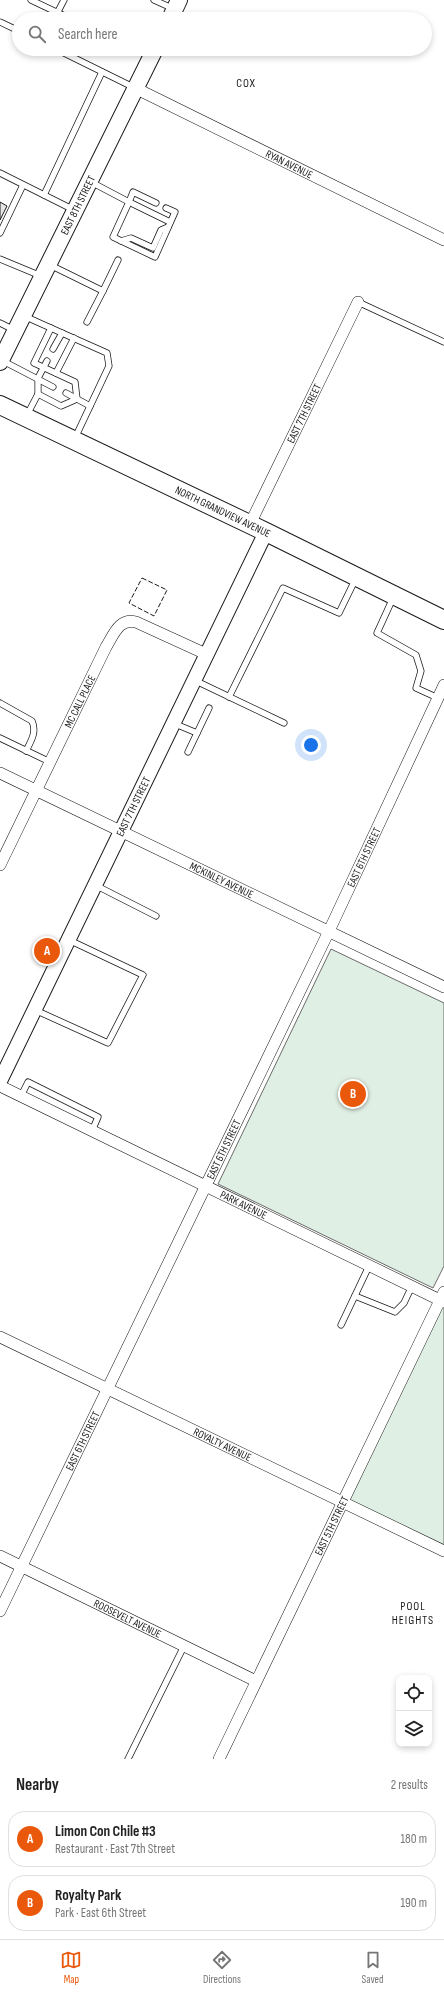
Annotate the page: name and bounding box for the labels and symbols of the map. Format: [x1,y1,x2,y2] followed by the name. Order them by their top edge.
[236,76,256,91] district label: COX
[264,147,315,181] street label: RYAN AVENUE
[58,173,98,237] street label: EAST 8TH STREET
[284,381,324,445] street label: EAST 7TH STREET
[173,483,273,540] street label: NORTH GRANDVIEW AVENUE
[61,673,98,730] street label: MC CALL PLACE
[301,735,321,755] your location
[113,774,153,838] street label: EAST 7TH STREET
[344,825,383,889] street label: EAST 6TH STREET
[188,859,256,901] street label: MCKINLEY AVENUE
[34,936,60,966] pin: A
[340,1079,366,1109] pin: B
[204,1117,244,1181] street label: EAST 6TH STREET
[218,1188,269,1221] street label: PARK AVENUE
[62,1409,102,1473] street label: EAST 6TH STREET
[191,1425,254,1464] street label: ROYALTY AVENUE
[312,1494,351,1557] street label: EAST 5TH STREET
[92,1596,164,1640] street label: ROOSEVELT AVENUE
[392,1599,434,1628] district label: POOL HEIGHTS

